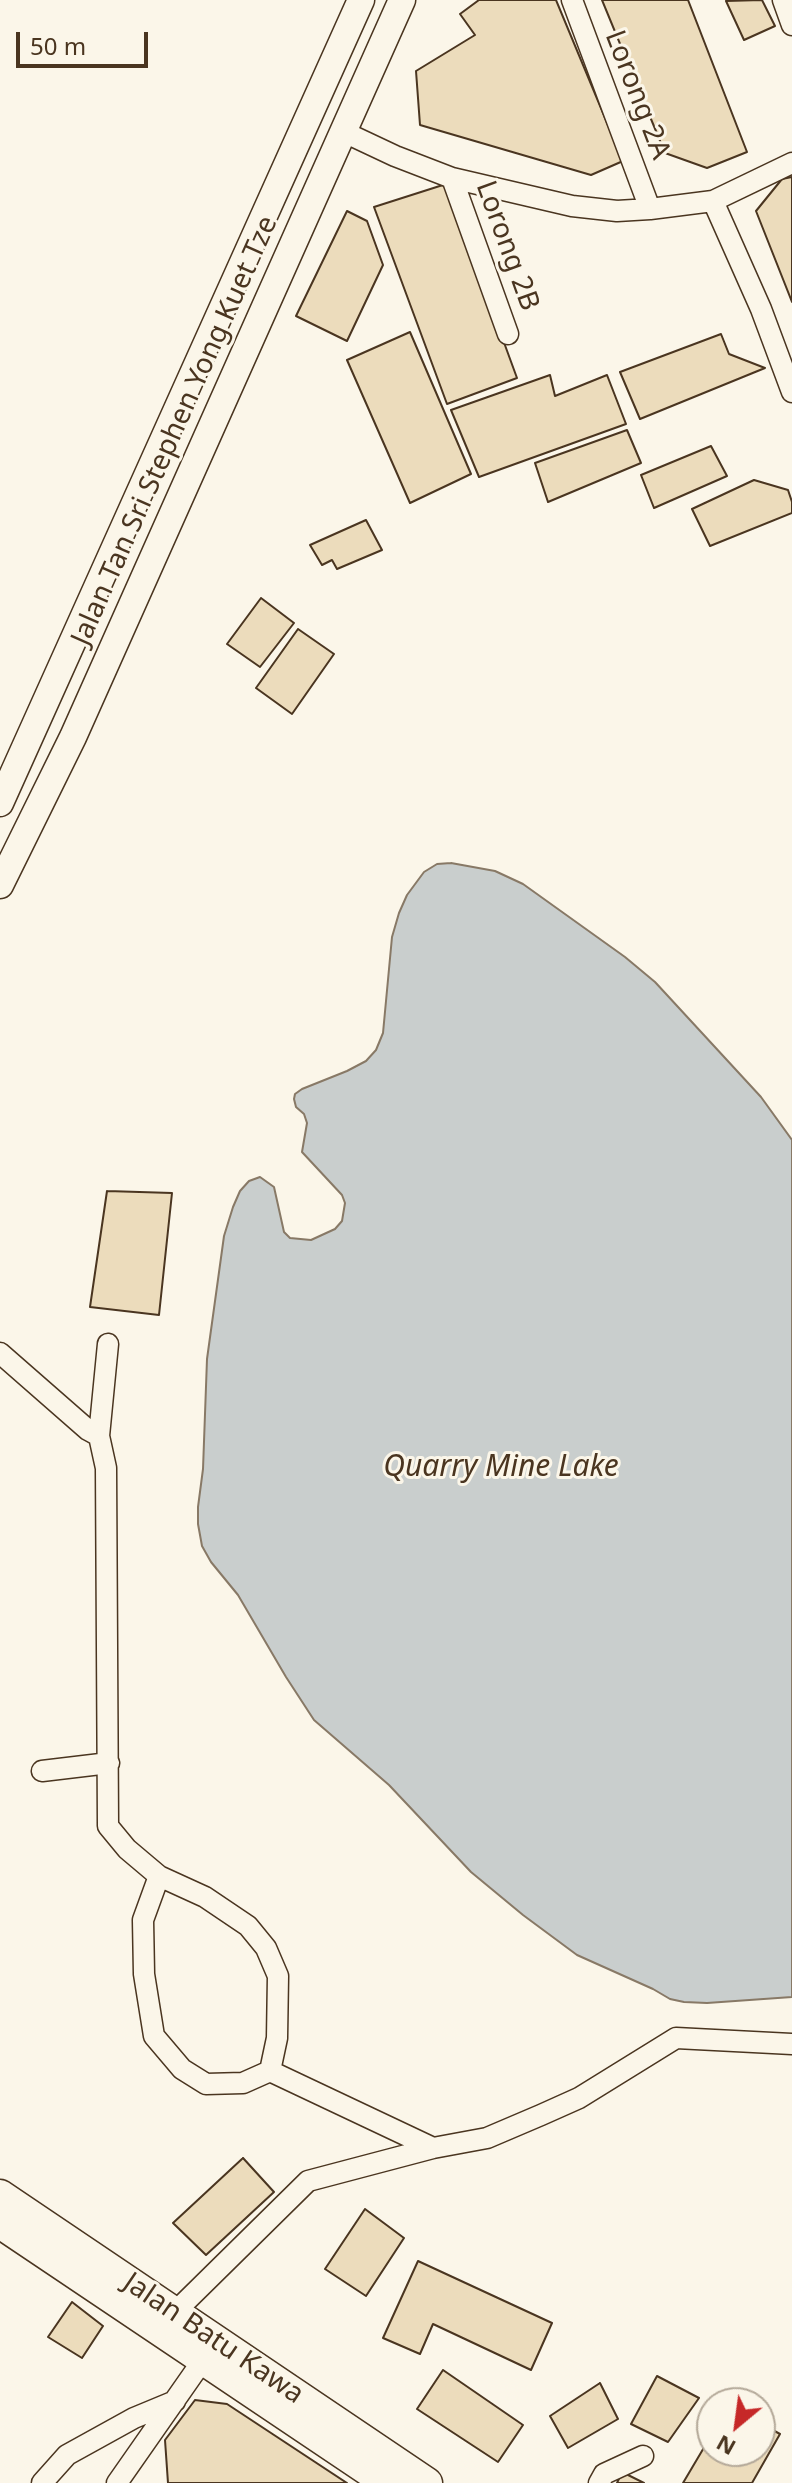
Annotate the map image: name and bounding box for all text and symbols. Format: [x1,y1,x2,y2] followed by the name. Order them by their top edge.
[20,16,152,66] scale bar
[597,26,677,164] street label: Lorong 2A
[30,29,86,62] text: 50 m
[468,177,546,315] street label: Lorong 2B
[65,211,285,651] street label: Jalan Tan Sri Stephen Yong Kuet Tze
[383,1449,619,1485] water label: Quarry Mine Lake
[116,2266,310,2412] street label: Jalan Batu Kawa
[696,2387,776,2467] north arrow
[710,2429,740,2464] text: N

